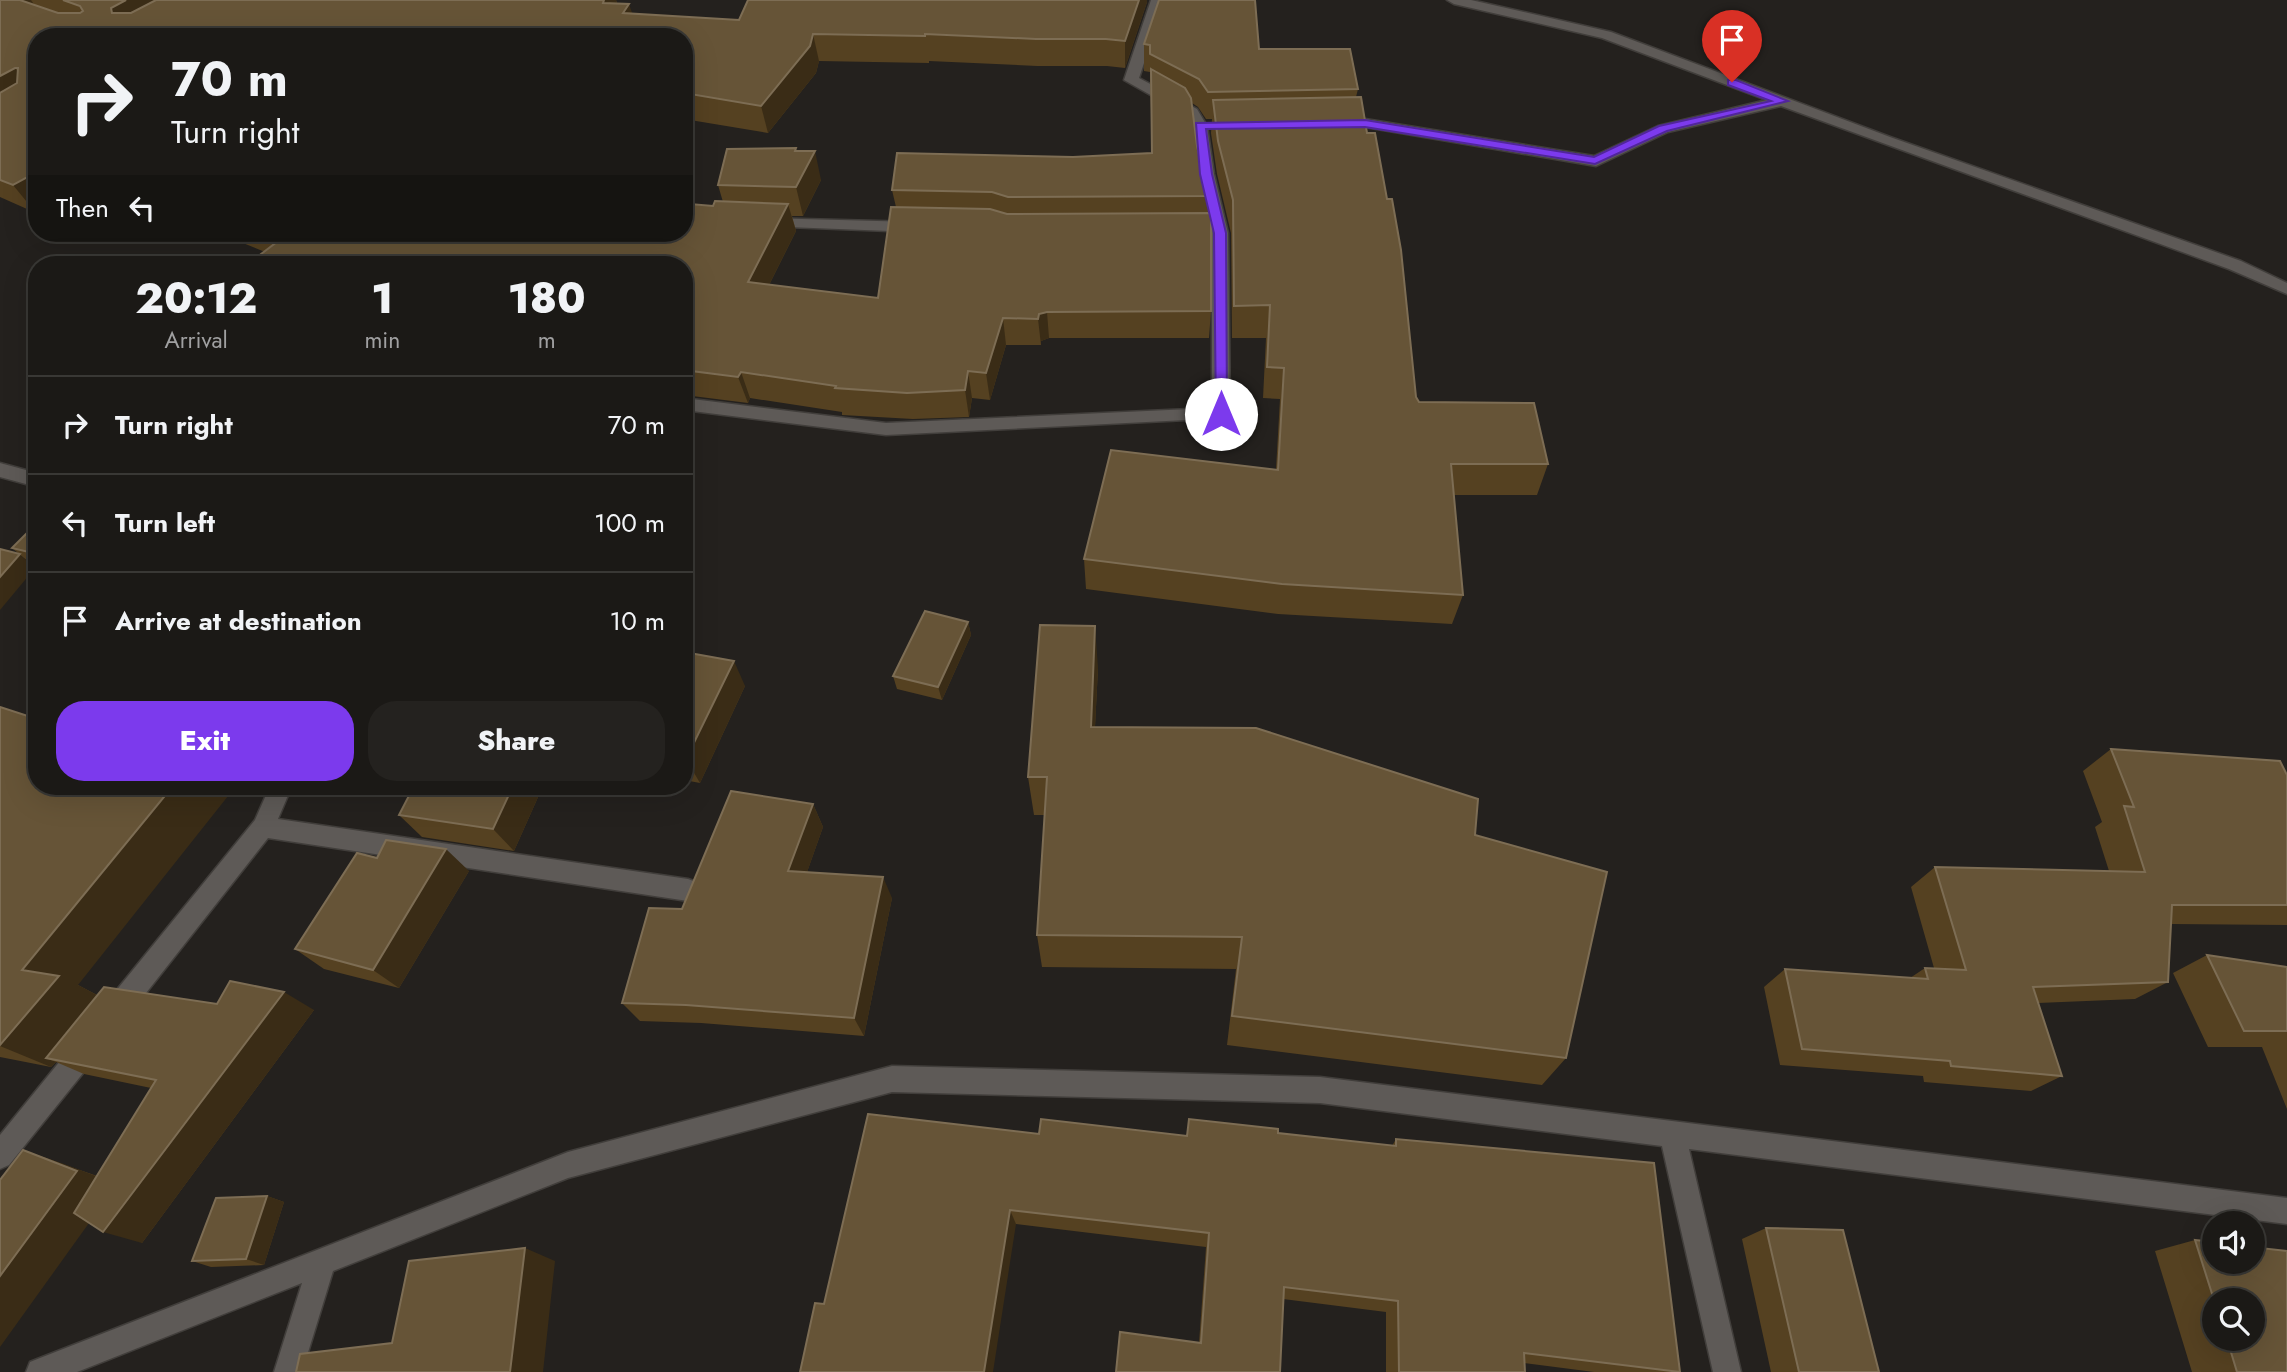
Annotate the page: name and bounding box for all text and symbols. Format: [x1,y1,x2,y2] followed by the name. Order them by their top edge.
[1702,10,1762,82] pin
[1713,21,1751,59] icon: arrive
[171,44,288,114] text: 70 m
[56,56,147,147] icon: right
[171,109,300,155] text: Turn right
[56,189,109,227] text: Then
[123,189,161,227] icon: left
[135,268,257,329] text: 20:12
[371,268,393,329] text: 1
[508,268,586,329] text: 180
[164,323,228,357] text: Arrival
[364,323,400,357] text: min
[538,323,556,357] text: m
[1184,377,1258,451] position arrow
[56,406,94,444] icon: right
[115,406,233,444] text: Turn right
[608,406,665,444] text: 70 m
[56,504,94,542] icon: left
[115,504,215,542] text: Turn left
[594,504,665,542] text: 100 m
[56,602,94,640] icon: arrive
[115,602,362,640] text: Arrive at destination
[610,602,665,640] text: 10 m
[56,701,354,781] button: Exit
[368,701,665,781] button: Share
[2202,1211,2265,1351] map controls
[2202,1211,2265,1274] button: sound
[2202,1288,2265,1351] button: search

